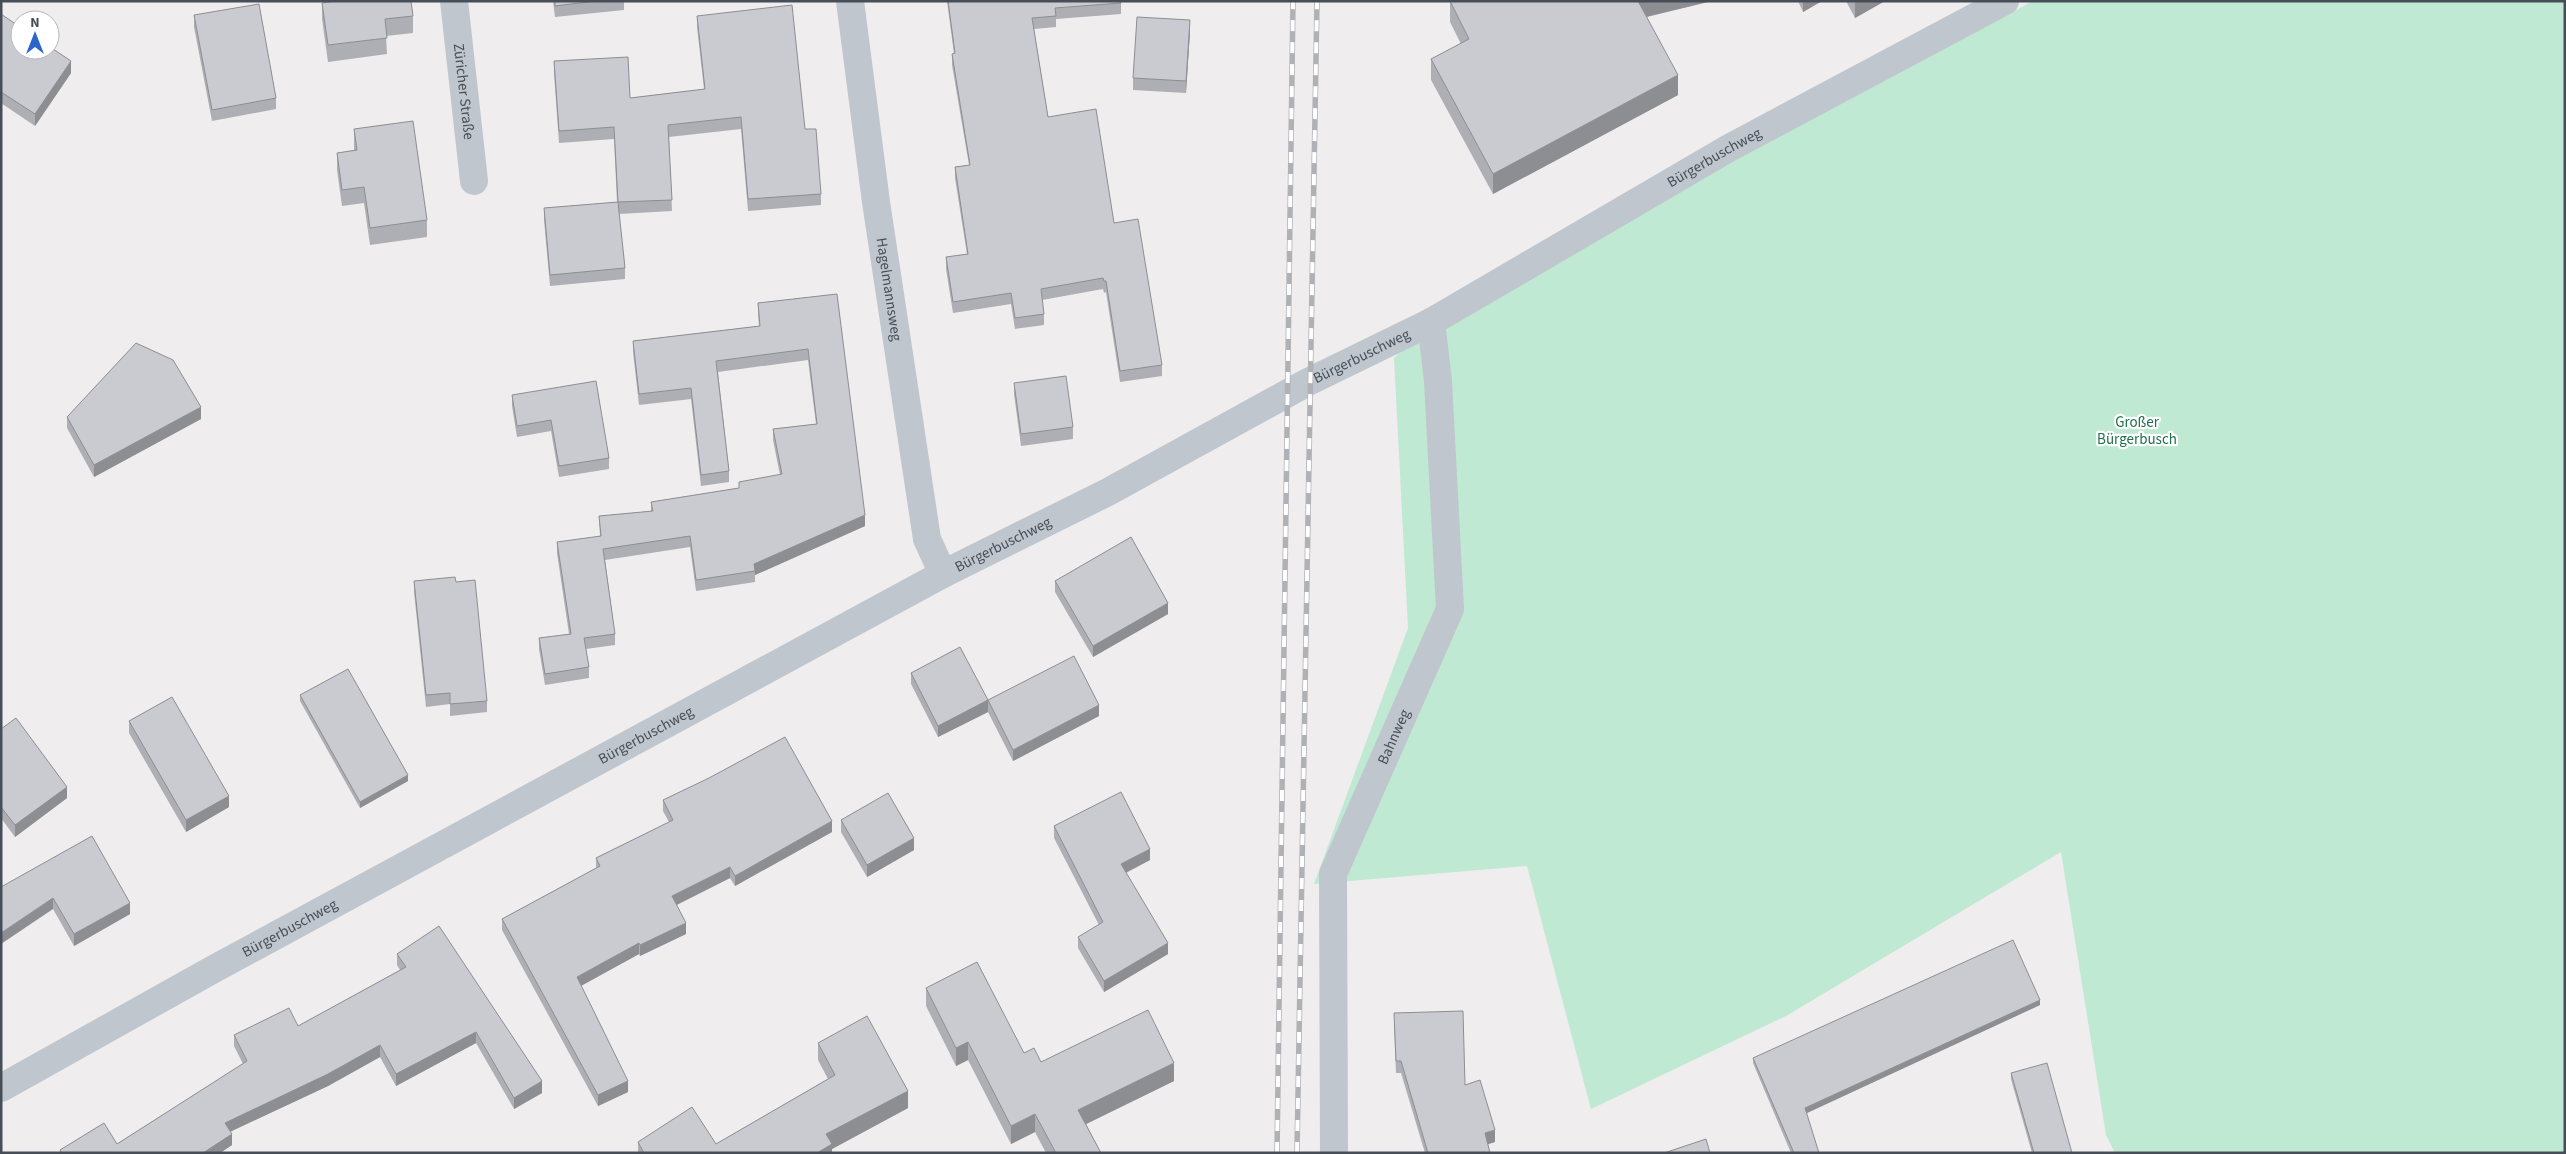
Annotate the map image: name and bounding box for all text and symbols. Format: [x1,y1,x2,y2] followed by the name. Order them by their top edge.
[10,10,60,60] north arrow
[30,13,40,33] text: N
[448,42,479,141] street label: Züricher Straße
[1663,122,1766,193] street label: Bürgerbuschweg
[871,236,907,343] street label: Hagelmannsweg
[1310,324,1414,389] street label: Bürgerbuschweg
[2097,412,2177,450] park label: Großer Bürgerbusch
[951,512,1055,578] street label: Bürgerbuschweg
[595,701,698,770] street label: Bürgerbuschweg
[1373,706,1416,768] street label: Bahnweg
[238,894,342,963] street label: Bürgerbuschweg

